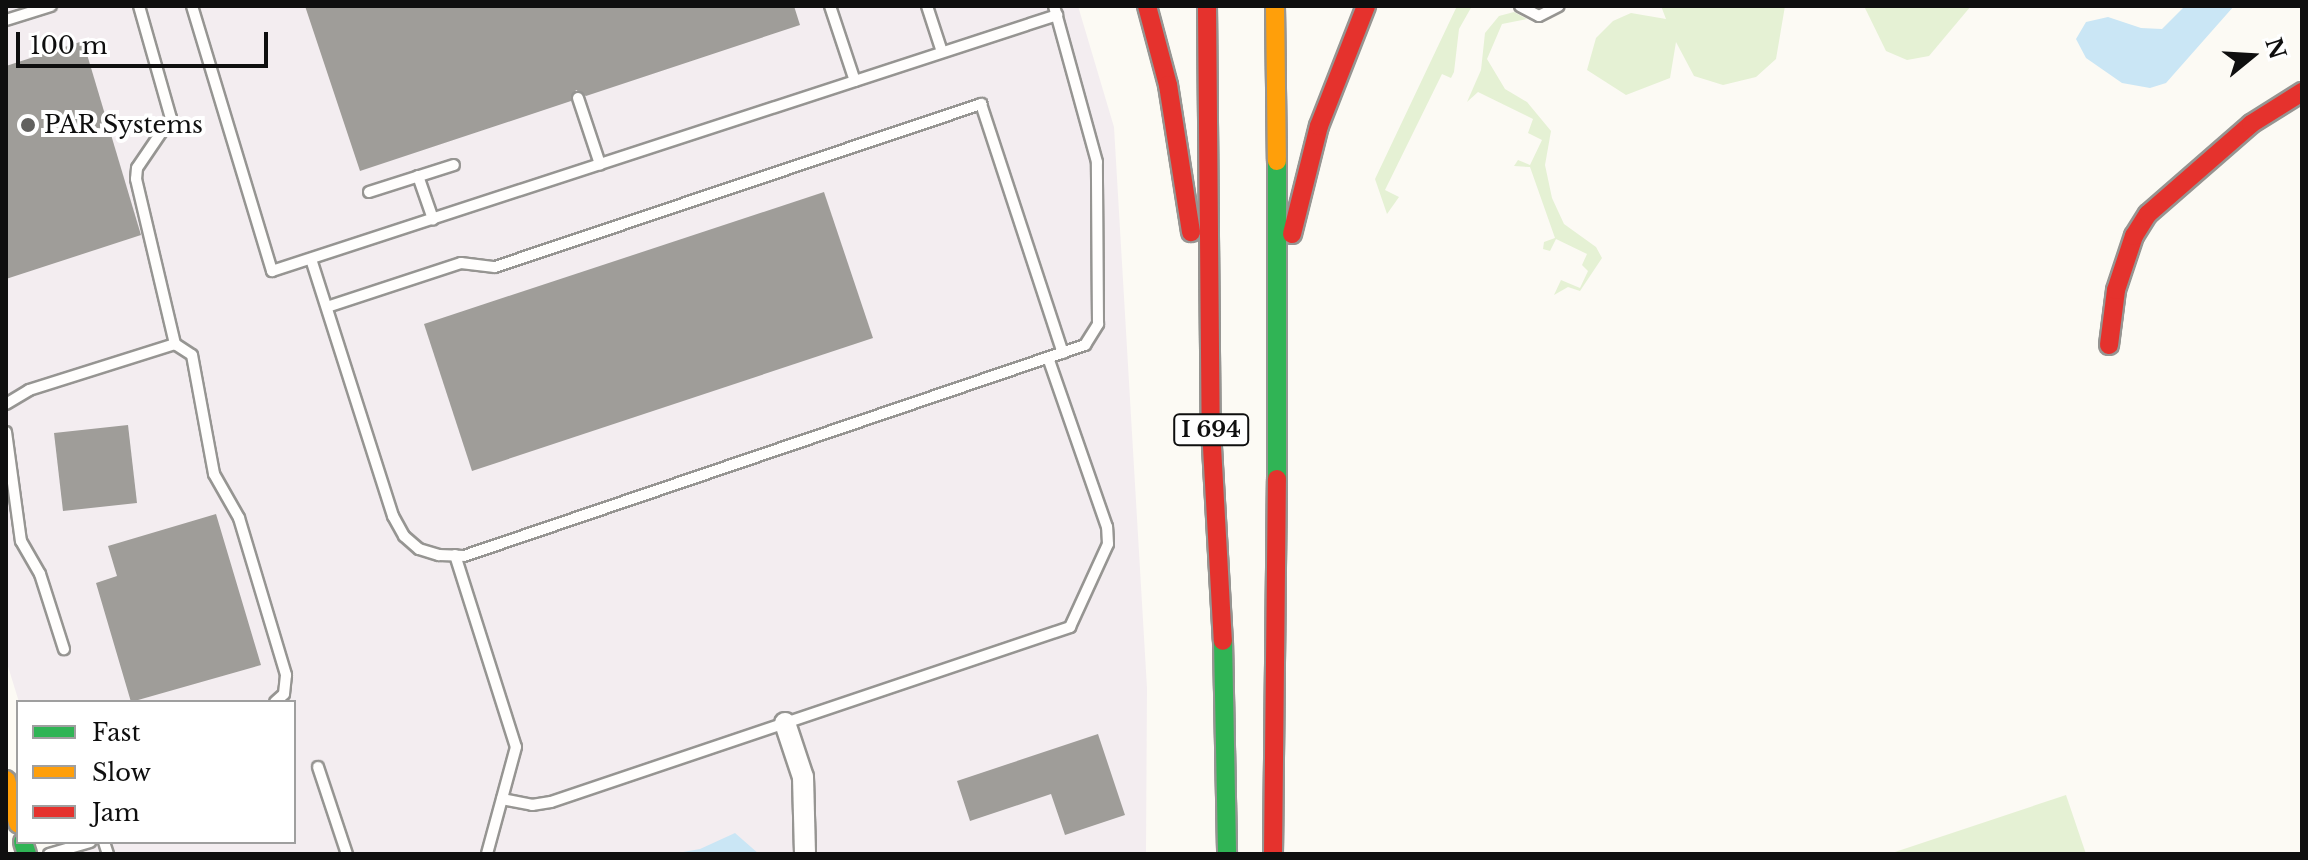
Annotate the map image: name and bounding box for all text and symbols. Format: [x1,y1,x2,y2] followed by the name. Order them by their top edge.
[20,16,272,66] scale bar
[2212,16,2292,96] north arrow
[30,31,108,60] text: 100 m
[2259,34,2291,62] text: N
[44,111,204,139] place label: PAR Systems
[19,116,37,134] marker: PAR Systems
[1173,412,1249,448] road number: I 694
[16,700,296,844] legend
[92,718,140,747] text: Fast
[92,758,151,787] text: Slow
[92,798,140,827] text: Jam

